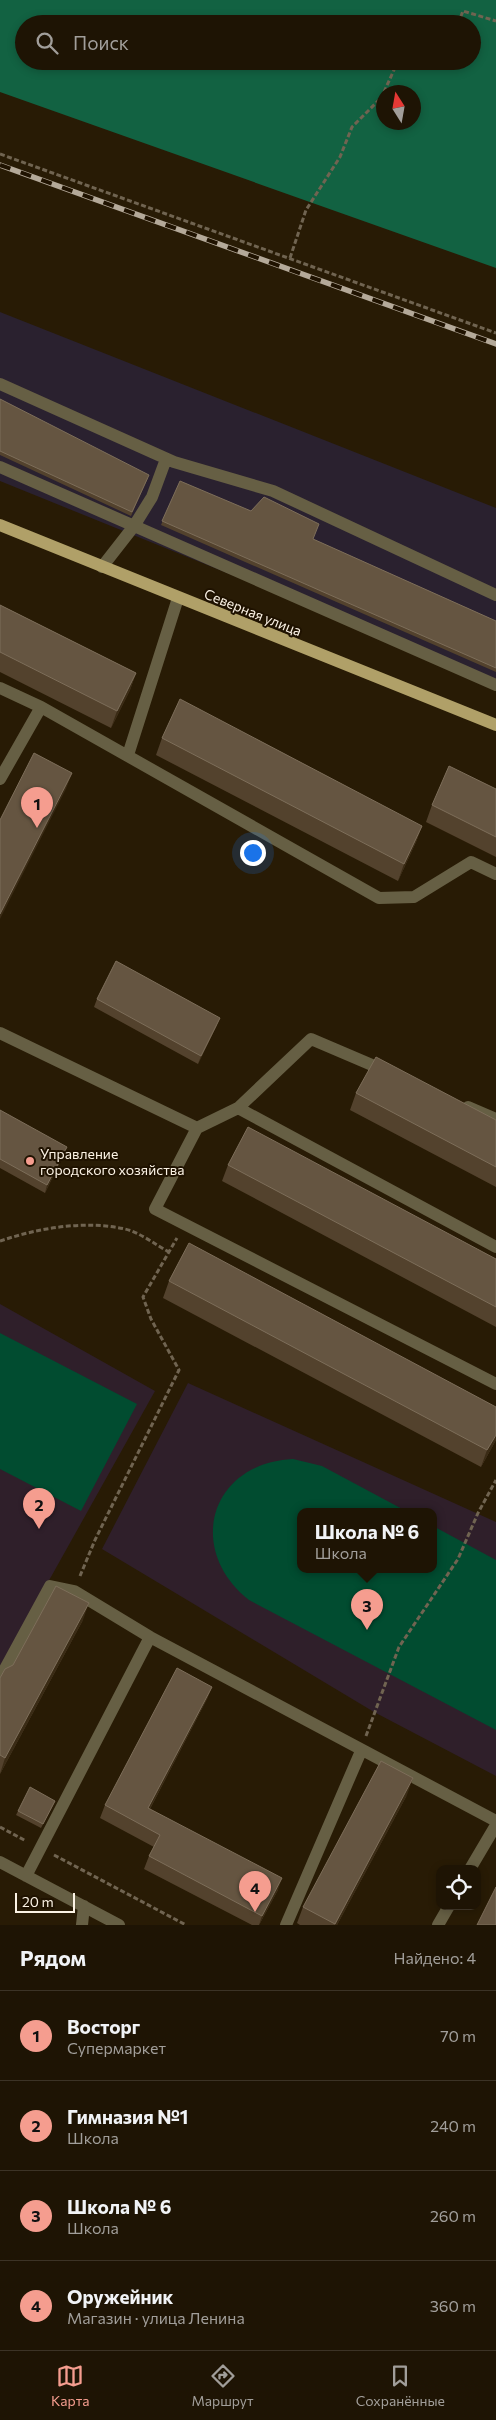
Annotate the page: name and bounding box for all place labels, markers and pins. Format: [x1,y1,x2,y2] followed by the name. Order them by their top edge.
[21,787,53,828] pin: 1
[40,1145,184,1178] place label: Управление городского хозяйства
[24,1155,36,1167] marker: Управление городского хозяйства
[23,1488,55,1529] pin: 2
[351,1589,383,1630] pin: 3
[239,1871,271,1912] pin: 4

